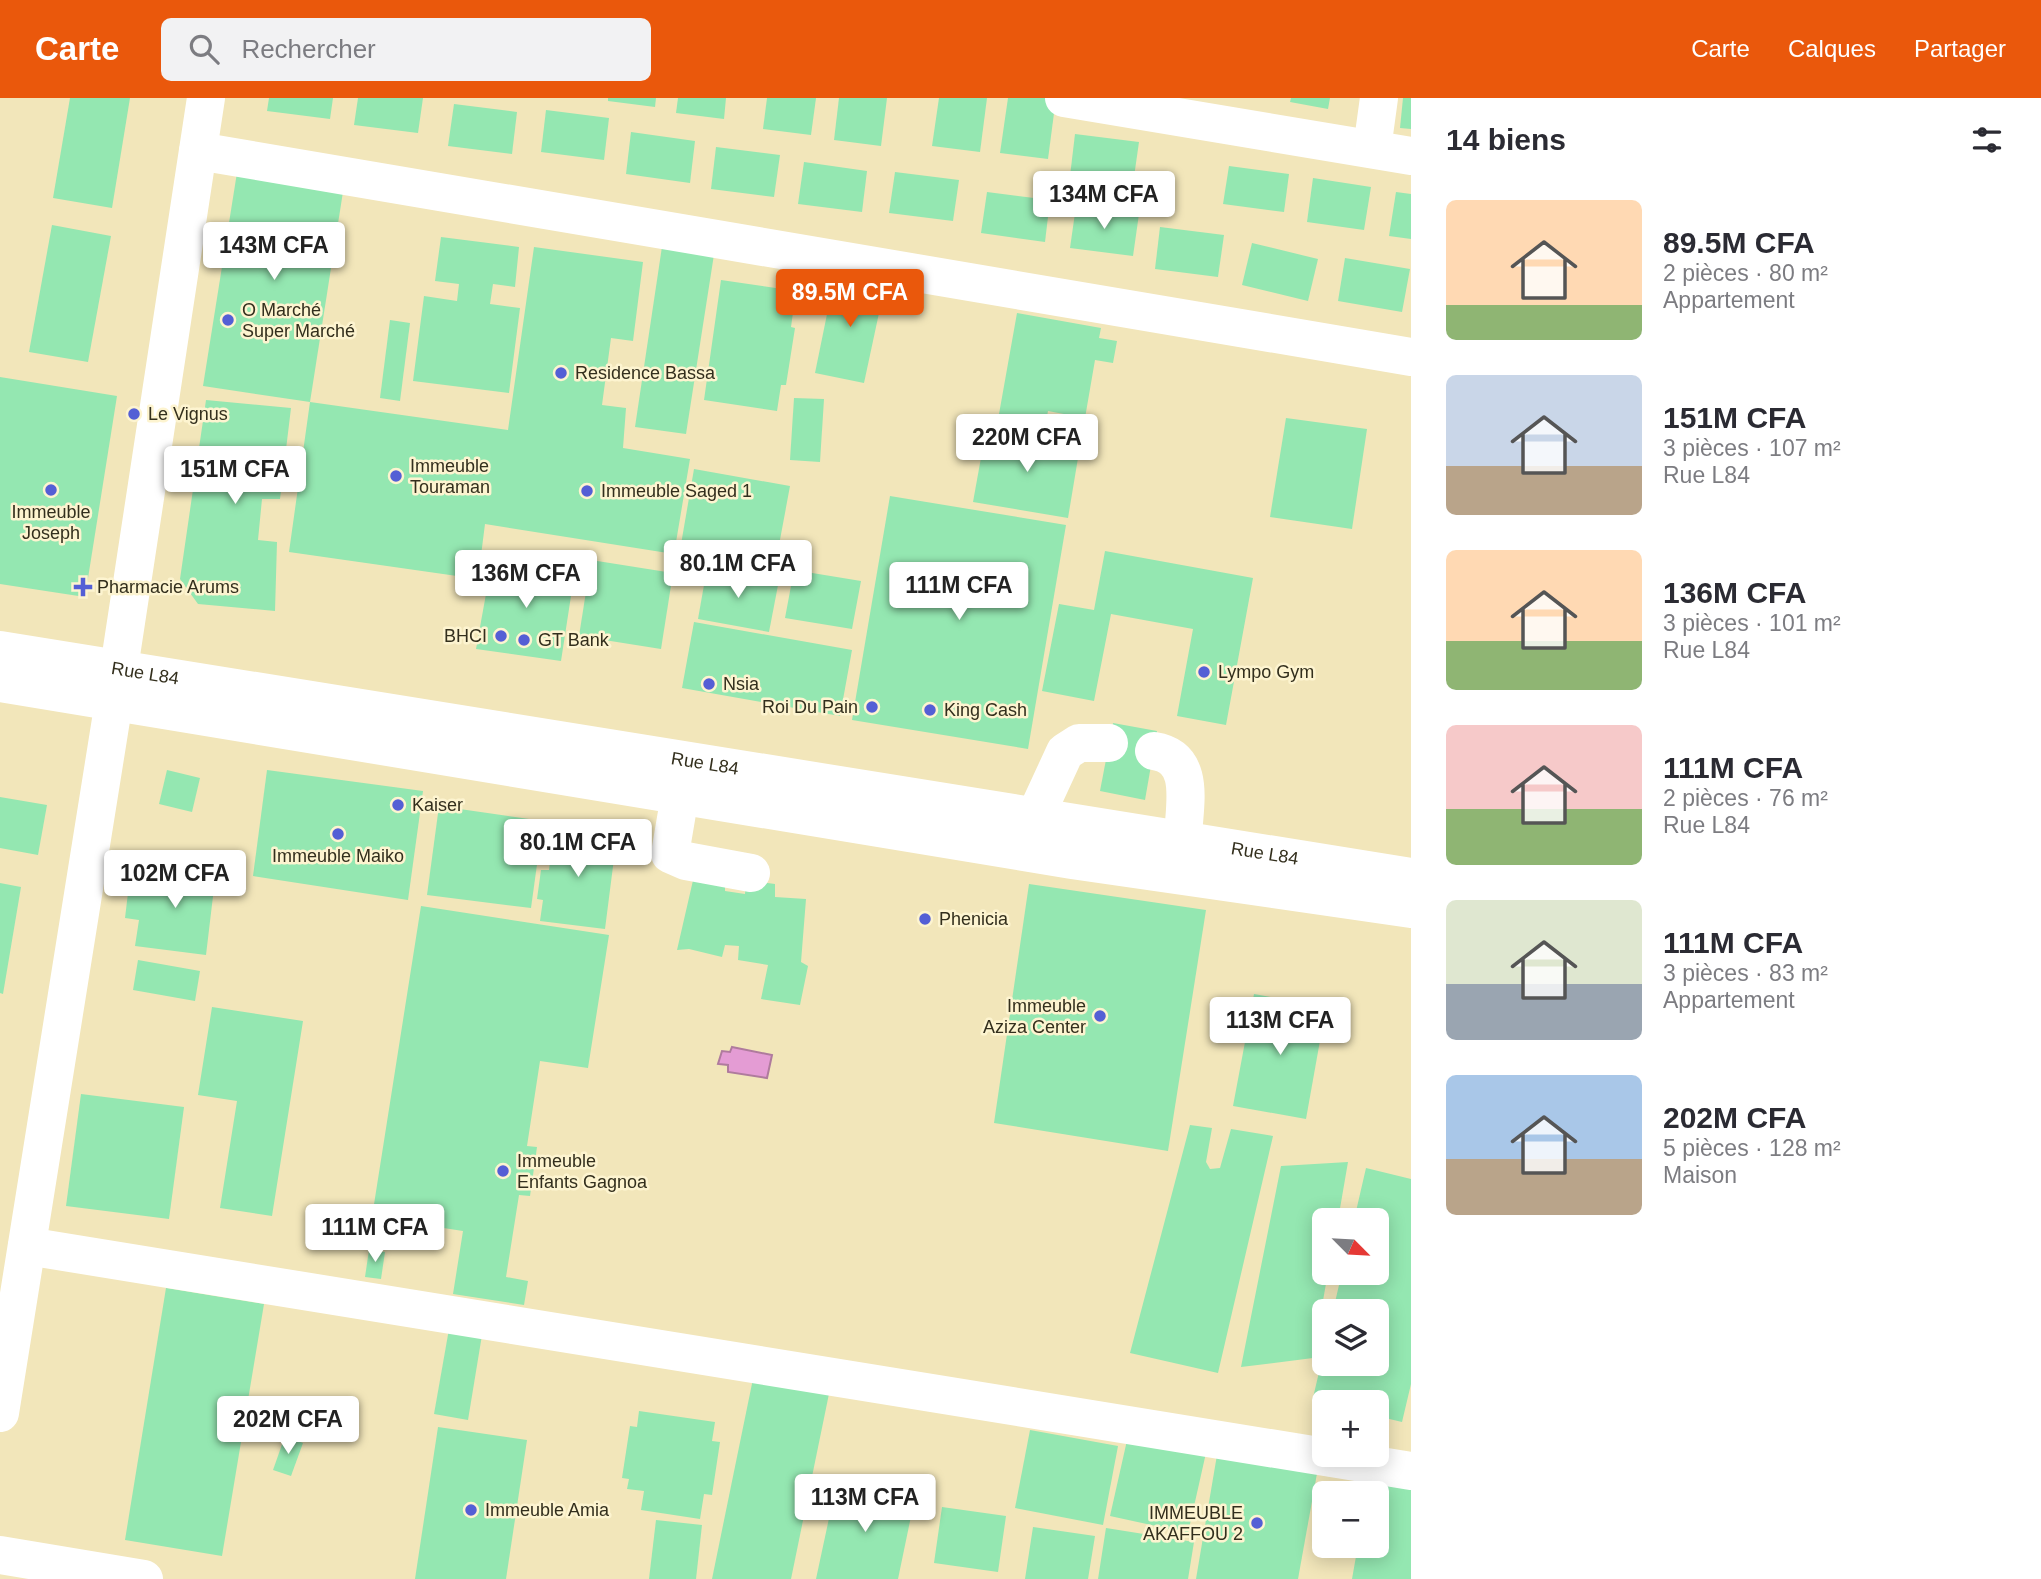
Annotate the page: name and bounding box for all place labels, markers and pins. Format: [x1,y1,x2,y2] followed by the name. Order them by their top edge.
[1032,172,1176,231] pin: 134M CFA
[202,222,346,282] pin: 143M CFA
[770,270,930,329] pin: 89.5M CFA
[242,300,355,341] place label: O Marché Super Marché
[220,312,236,328] marker: O Marché Super Marché
[575,363,716,383] place label: Residence Bassa
[553,365,569,381] marker: Residence Bassa
[148,404,228,424] place label: Le Vignus
[126,406,142,422] marker: Le Vignus
[955,414,1099,474] pin: 220M CFA
[163,446,307,506] pin: 151M CFA
[410,456,490,497] place label: Immeuble Touraman
[388,468,404,484] marker: Immeuble Touraman
[601,481,752,501] place label: Immeuble Saged 1
[43,482,59,498] marker: Immeuble Joseph
[579,483,595,499] marker: Immeuble Saged 1
[11,502,91,543] place label: Immeuble Joseph
[658,540,818,600] pin: 80.1M CFA
[454,550,598,610] pin: 136M CFA
[887,562,1031,622] pin: 111M CFA
[97,577,239,597] place label: Pharmacie Arums
[75,579,91,595] marker: Pharmacie Arums
[444,626,487,646] place label: BHCI
[493,628,509,644] marker: BHCI
[538,630,610,650] place label: GT Bank
[516,632,532,648] marker: GT Bank
[1218,662,1314,682] place label: Lympo Gym
[1196,664,1212,680] marker: Lympo Gym
[723,674,760,694] place label: Nsia
[701,676,717,692] marker: Nsia
[762,697,858,717] place label: Roi Du Pain
[864,699,880,715] marker: Roi Du Pain
[944,700,1027,720] place label: King Cash
[922,702,938,718] marker: King Cash
[412,795,463,815] place label: Kaiser
[390,797,406,813] marker: Kaiser
[498,820,658,879] pin: 80.1M CFA
[330,826,346,842] marker: Immeuble Maiko
[272,846,404,866] place label: Immeuble Maiko
[103,850,247,910] pin: 102M CFA
[939,909,1009,929] place label: Phenicia
[917,911,933,927] marker: Phenicia
[983,996,1086,1037] place label: Immeuble Aziza Center
[1208,998,1352,1057] pin: 113M CFA
[1092,1008,1108,1024] marker: Immeuble Aziza Center
[517,1151,648,1192] place label: Immeuble Enfants Gagnoa
[495,1163,511,1179] marker: Immeuble Enfants Gagnoa
[303,1204,447,1264] pin: 111M CFA
[216,1396,360,1456] pin: 202M CFA
[793,1474,937,1534] pin: 113M CFA
[485,1500,610,1520] place label: Immeuble Amia
[463,1502,479,1518] marker: Immeuble Amia
[1143,1503,1243,1544] place label: IMMEUBLE AKAFFOU 2
[1249,1515,1265,1531] marker: IMMEUBLE AKAFFOU 2

